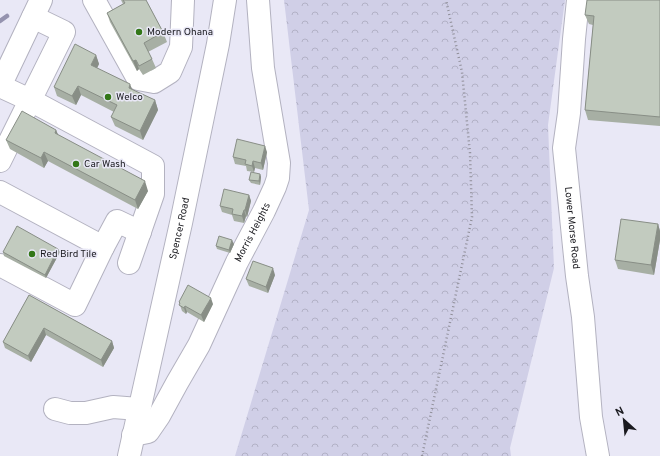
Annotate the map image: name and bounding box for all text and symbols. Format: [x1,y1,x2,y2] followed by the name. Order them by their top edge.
[147,26,213,39] place label: Modern Ohana
[134,27,144,37] marker: Modern Ohana
[116,91,143,104] place label: Welco
[103,92,113,102] marker: Welco
[84,158,126,171] place label: Car Wash
[71,159,81,169] marker: Car Wash
[561,186,583,270] street label: Lower Morse Road
[167,196,193,261] street label: Spencer Road
[232,200,274,264] street label: Morris Heights
[40,248,97,261] place label: Red Bird Tile
[27,249,37,259] marker: Red Bird Tile
[604,400,644,440] north arrow
[613,404,627,420] text: N

